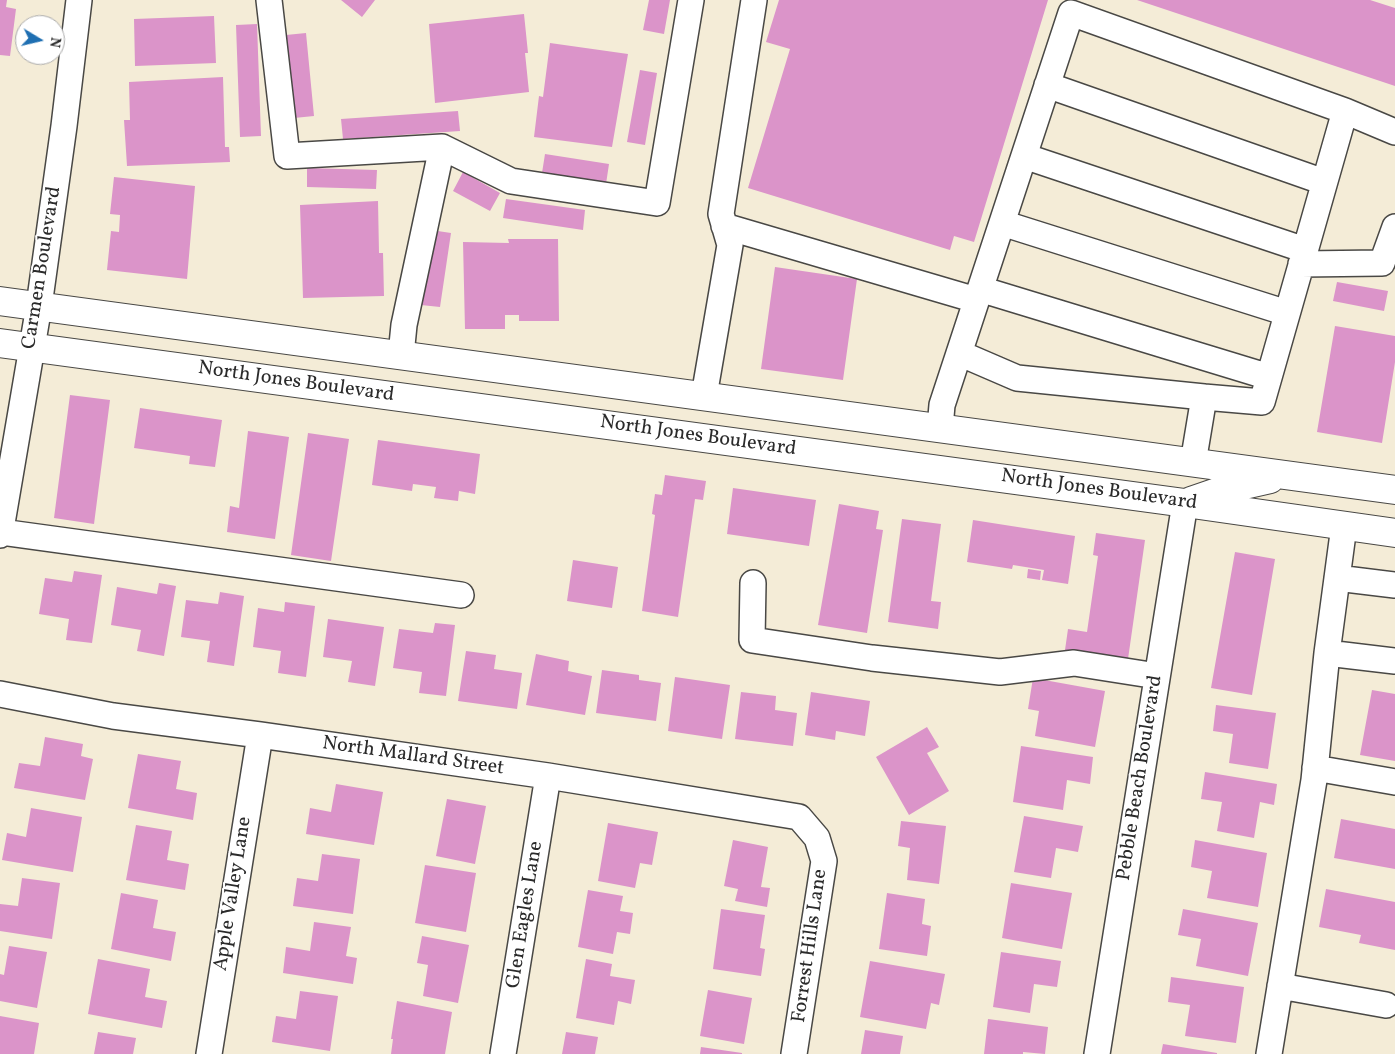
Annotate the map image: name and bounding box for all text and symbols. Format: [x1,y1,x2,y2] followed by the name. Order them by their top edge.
[15,15,65,65] north arrow
[44,36,65,49] text: N
[18,185,68,351] street label: Carmen Boulevard
[196,357,396,409] street label: North Jones Boulevard
[598,411,798,463] street label: North Jones Boulevard
[999,465,1199,517] street label: North Jones Boulevard
[1113,674,1169,882] street label: Pebble Beach Boulevard
[321,732,505,782] street label: North Mallard Street
[210,815,258,973] street label: Apple Valley Lane
[503,840,549,990] street label: Glen Eagles Lane
[788,868,834,1024] street label: Forrest Hills Lane

